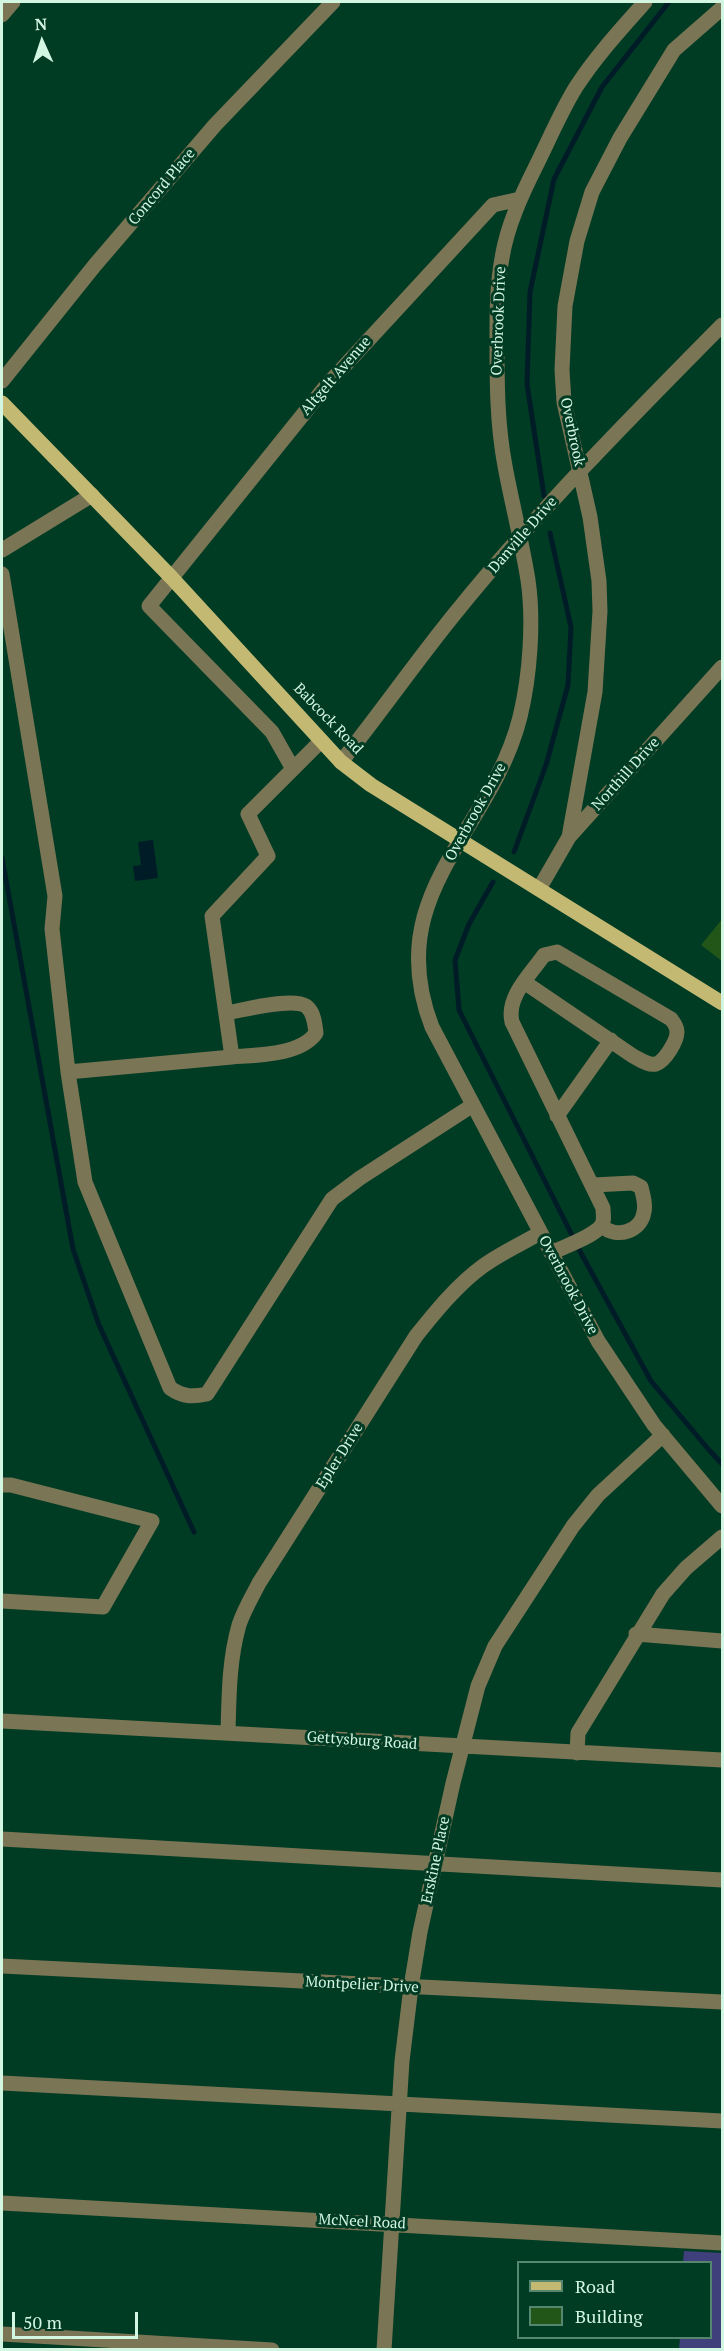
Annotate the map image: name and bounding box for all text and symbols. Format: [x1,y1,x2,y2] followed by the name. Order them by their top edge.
[12,12,72,72] north arrow
[34,13,48,35] text: N
[125,145,199,229] street label: Concord Place
[488,266,510,376] street label: Overbrook Drive
[297,333,375,419] street label: Altgelt Avenue
[556,396,588,468] street label: Overbrook
[485,493,561,577] street label: Danville Drive
[290,680,366,758] street label: Babcock Road
[588,734,664,814] street label: Northill Drive
[442,760,510,864] street label: Overbrook Drive
[534,1232,602,1338] street label: Overbrook Drive
[313,1420,367,1492] street label: Epler Drive
[306,1728,418,1754] street label: Gettysburg Road
[418,1815,454,1905] street label: Erskine Place
[305,1973,419,1997] street label: Montpelier Drive
[318,2211,406,2233] street label: McNeel Road
[517,2261,712,2339] legend
[575,2274,615,2298] text: Road
[15,2300,141,2338] scale bar
[575,2304,643,2328] text: Building
[23,2310,62,2334] text: 50 m

